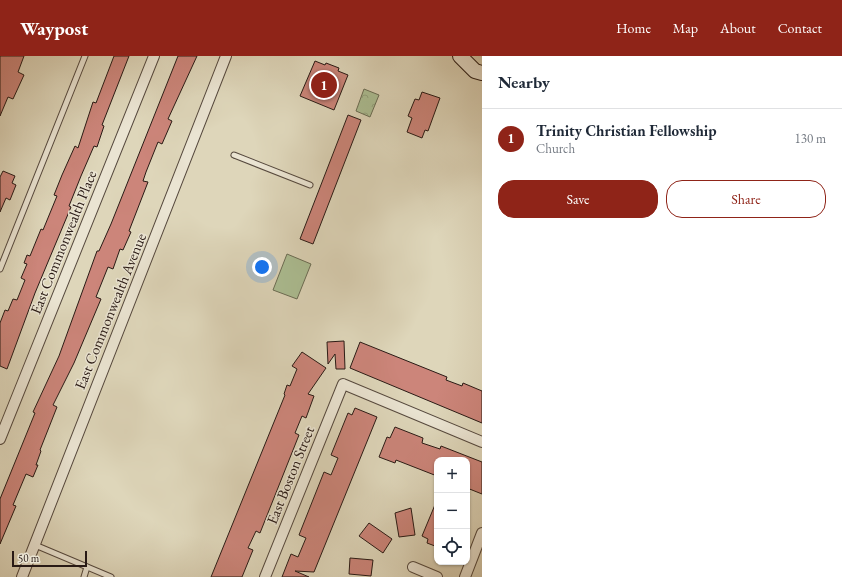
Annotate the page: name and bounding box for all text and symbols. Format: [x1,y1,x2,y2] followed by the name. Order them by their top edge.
[20,16,88,41] text: Waypost
[616,19,651,37] text: Home
[673,19,698,37] text: Map
[720,19,756,37] text: About
[778,19,822,37] text: Contact
[311,70,337,100] pin: 1
[498,71,550,93] text: Nearby
[536,121,716,140] text: Trinity Christian Fellowship
[508,130,514,147] text: 1
[795,130,826,147] text: 130 m
[536,140,575,157] text: Church
[25,167,101,317] street label: East Commonwealth Place
[498,180,658,218] button: Save
[666,180,826,218] button: Share
[70,230,150,392] street label: East Commonwealth Avenue
[252,257,272,277] your location
[262,423,318,527] street label: East Boston Street
[434,457,470,565] map controls
[434,457,470,493] button: +
[434,493,470,529] button: −
[434,529,470,565] button: locate
[12,549,87,568] scale bar
[18,551,39,565] text: 50 m

